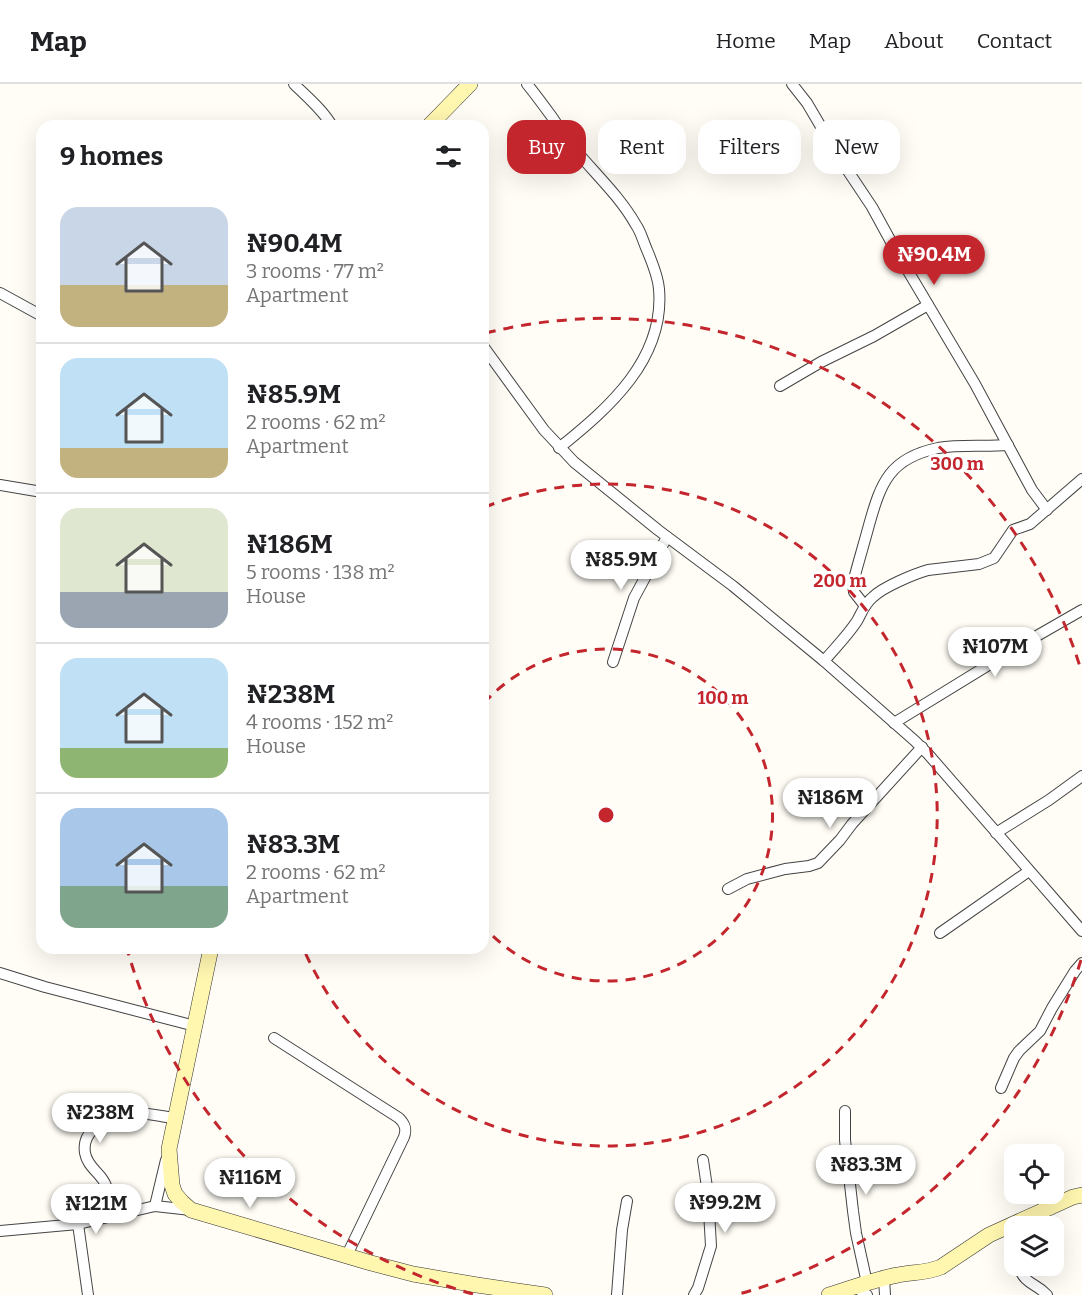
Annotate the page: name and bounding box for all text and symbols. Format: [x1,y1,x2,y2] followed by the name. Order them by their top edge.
[30,25,87,58] text: Map
[716,28,776,54] text: Home
[809,28,851,54] text: Map
[884,28,944,54] text: About
[977,28,1052,54] text: Contact
[507,120,586,174] chip: Buy
[598,120,686,174] chip: Rent
[698,120,801,174] chip: Filters
[813,120,900,174] chip: New
[432,140,465,173] icon: filters
[60,141,163,172] text: 9 homes
[246,228,343,259] text: ₦90.4M
[108,231,180,303] icon: home
[885,235,983,286] pin: ₦90.4M
[897,242,971,266] text: ₦90.4M
[246,259,384,283] text: 3 rooms · 77 m²
[246,283,349,307] text: Apartment
[246,379,341,410] text: ₦85.9M
[108,382,180,454] icon: home
[246,410,386,434] text: 2 rooms · 62 m²
[246,434,349,458] text: Apartment
[930,453,984,475] text: 300 m
[246,529,333,560] text: ₦186M
[108,532,180,604] icon: home
[572,540,670,591] pin: ₦85.9M
[585,547,658,571] text: ₦85.9M
[246,560,395,584] text: 5 rooms · 138 m²
[813,570,867,592] text: 200 m
[246,584,306,608] text: House
[953,627,1037,678] pin: ₦107M
[962,634,1028,658] text: ₦107M
[246,679,335,710] text: ₦238M
[108,682,180,754] icon: home
[697,687,749,709] text: 100 m
[246,710,393,734] text: 4 rooms · 152 m²
[246,734,306,758] text: House
[788,778,872,829] pin: ₦186M
[797,785,863,809] text: ₦186M
[596,805,616,825] centre of rings
[246,829,340,860] text: ₦83.3M
[108,832,180,904] icon: home
[246,860,386,884] text: 2 rooms · 62 m²
[246,884,349,908] text: Apartment
[58,1093,142,1144] pin: ₦238M
[66,1100,134,1124] text: ₦238M
[1004,1144,1064,1276] map controls
[1004,1144,1064,1204] button: locate
[817,1145,915,1196] pin: ₦83.3M
[830,1152,902,1176] text: ₦83.3M
[208,1158,292,1209] pin: ₦116M
[218,1165,282,1189] text: ₦116M
[676,1183,774,1234] pin: ₦99.2M
[54,1184,138,1235] pin: ₦121M
[689,1190,761,1214] text: ₦99.2M
[65,1191,127,1215] text: ₦121M
[1004,1216,1064,1276] button: layers

